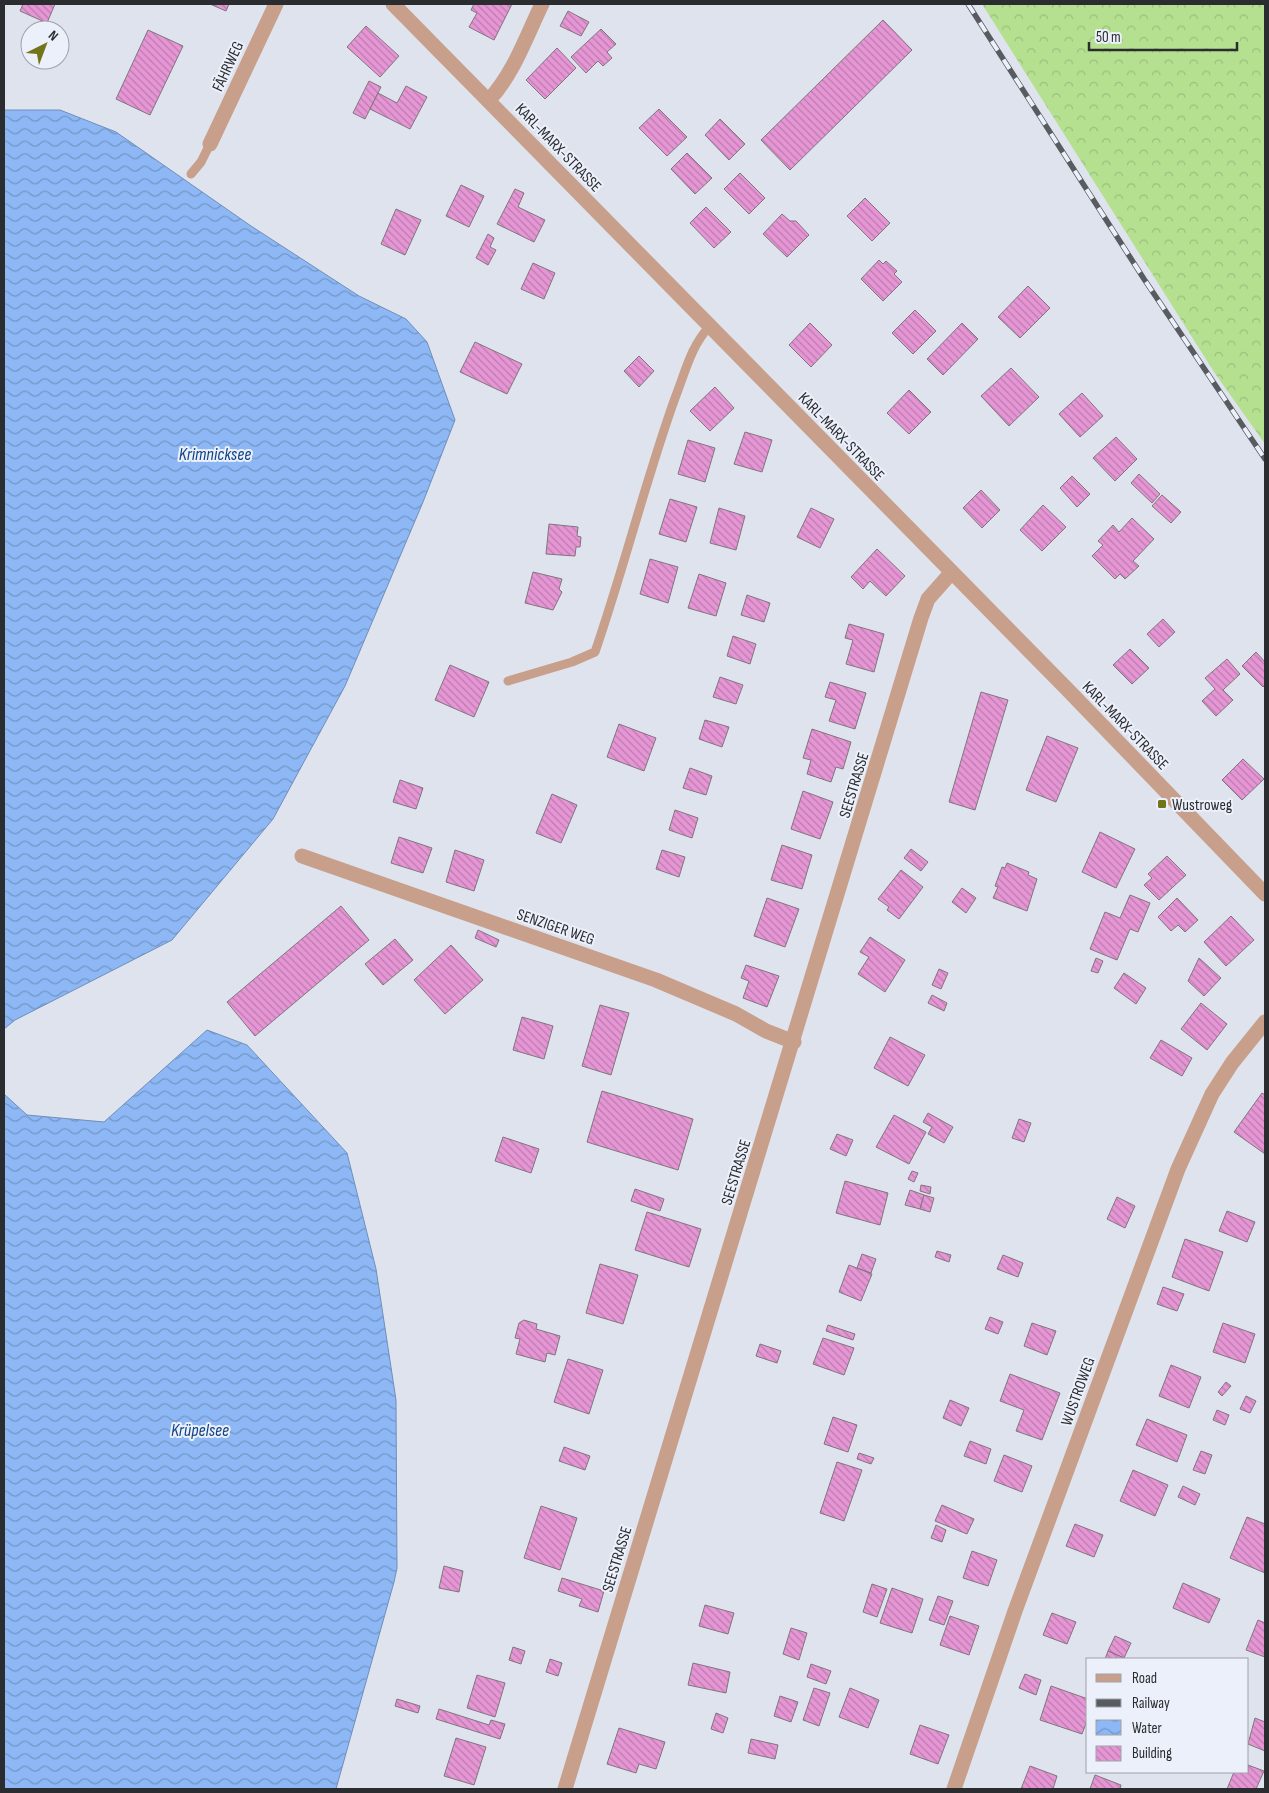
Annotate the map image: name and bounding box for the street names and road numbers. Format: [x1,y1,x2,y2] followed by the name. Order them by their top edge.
[209,39,248,95] street label: FÄHRWEG
[511,100,605,196] street label: KARL-MARX-STRASSE
[794,389,888,485] street label: KARL-MARX-STRASSE
[1078,678,1172,774] street label: KARL-MARX-STRASSE
[835,750,873,820] street label: SEESTRASSE
[514,905,597,950] street label: SENZIGER WEG
[717,1137,755,1207] street label: SEESTRASSE
[1057,1355,1100,1428] street label: WUSTROWEG
[598,1524,636,1594] street label: SEESTRASSE

